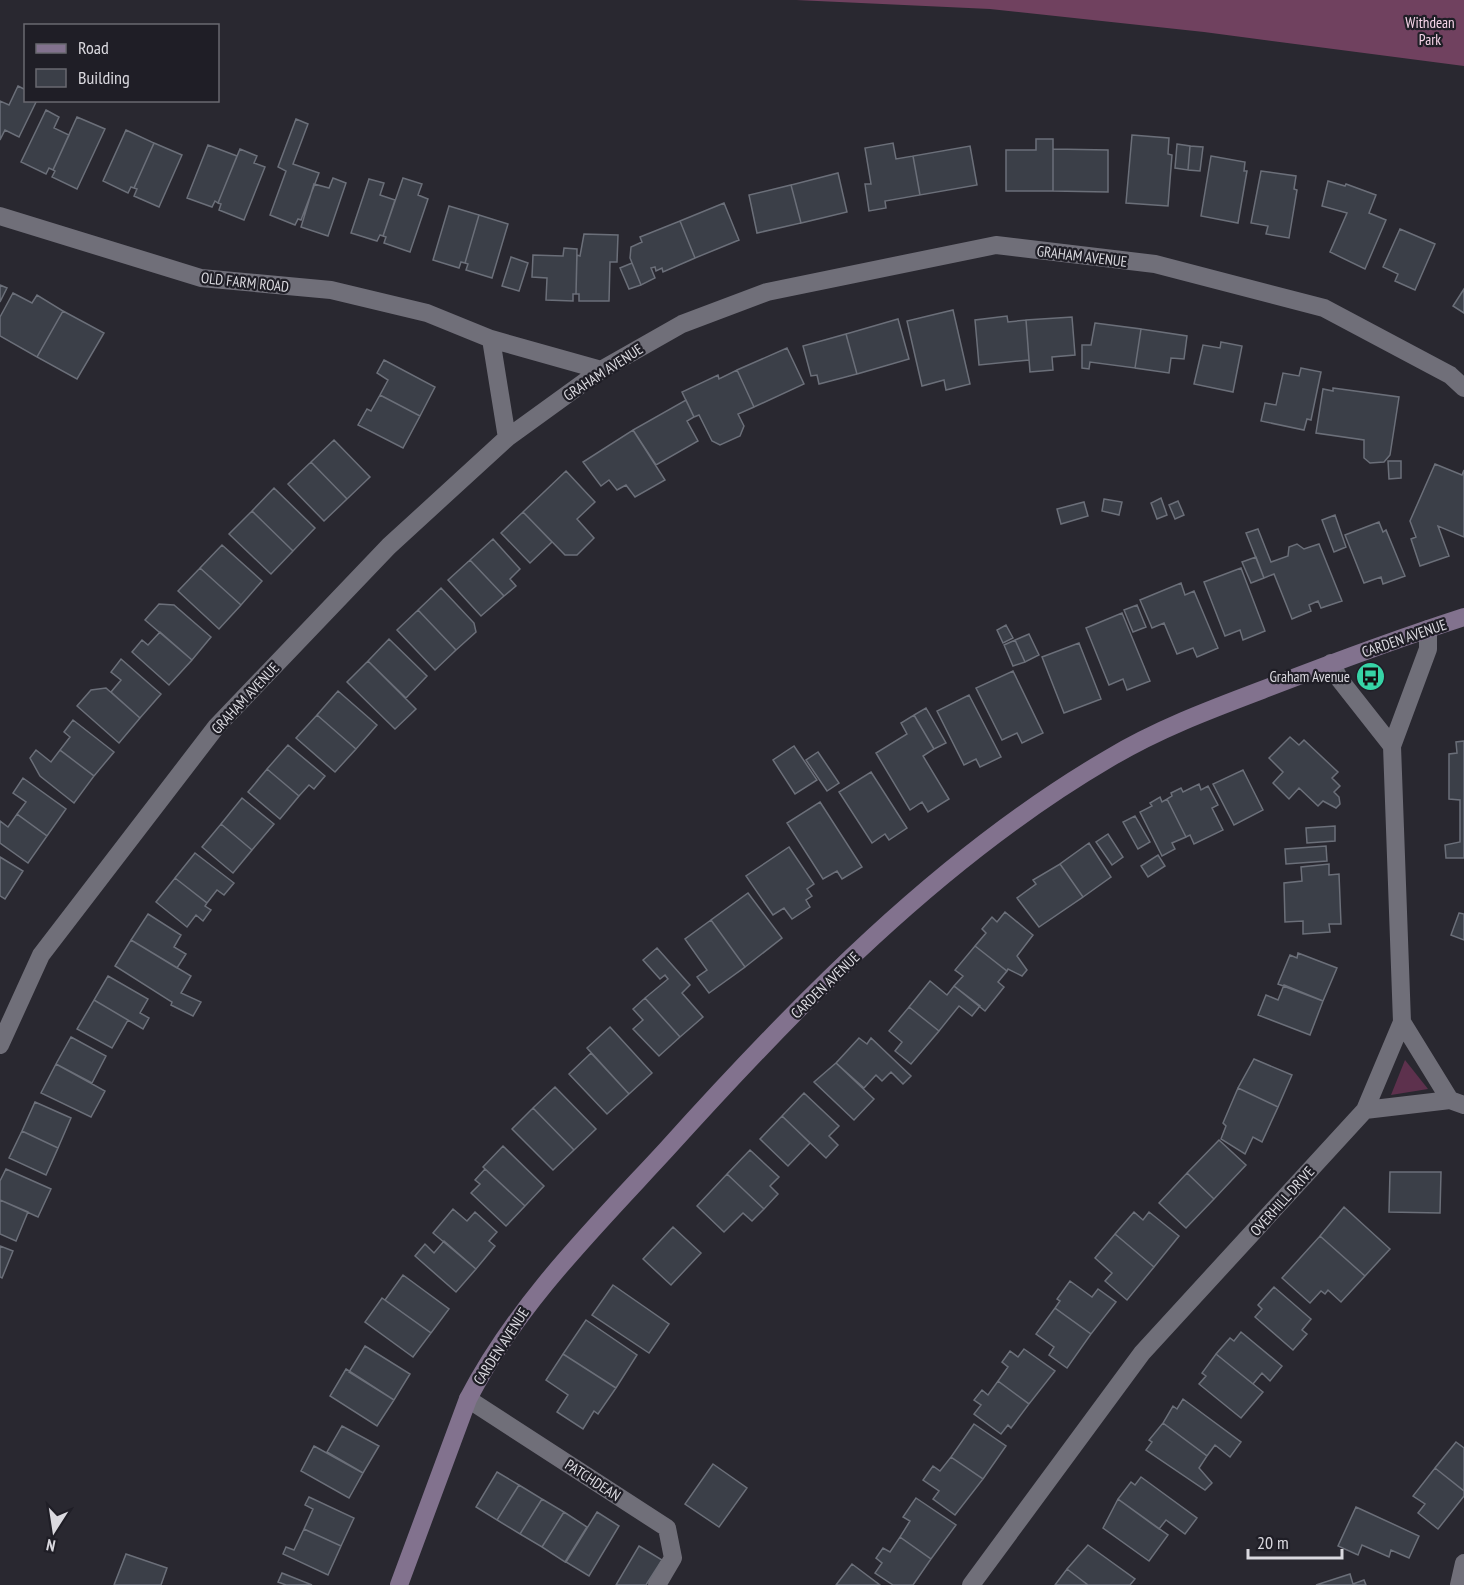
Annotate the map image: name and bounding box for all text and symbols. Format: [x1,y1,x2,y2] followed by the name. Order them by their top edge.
[1405,13,1455,49] park label: Withdean Park
[24,24,219,102] legend
[78,36,109,59] text: Road
[78,66,130,89] text: Building
[1036,241,1128,271] street label: GRAHAM AVENUE
[200,268,290,296] street label: OLD FARM ROAD
[560,339,646,405] street label: GRAHAM AVENUE
[1359,615,1449,661] street label: CARDEN AVENUE
[207,658,283,738] street label: GRAHAM AVENUE
[1355,660,1387,692] bus stop icon: Graham Avenue
[1269,667,1350,686] place label: Graham Avenue
[787,948,863,1022] street label: CARDEN AVENUE
[1246,1162,1318,1240] street label: OVERHILL DRIVE
[469,1304,533,1388] street label: CARDEN AVENUE
[561,1455,625,1505] street label: PATCHDEAN
[24,1501,84,1561] north arrow
[1248,1522,1342,1560] scale bar
[1257,1531,1289,1554] text: 20 m
[45,1535,57,1556] text: N

